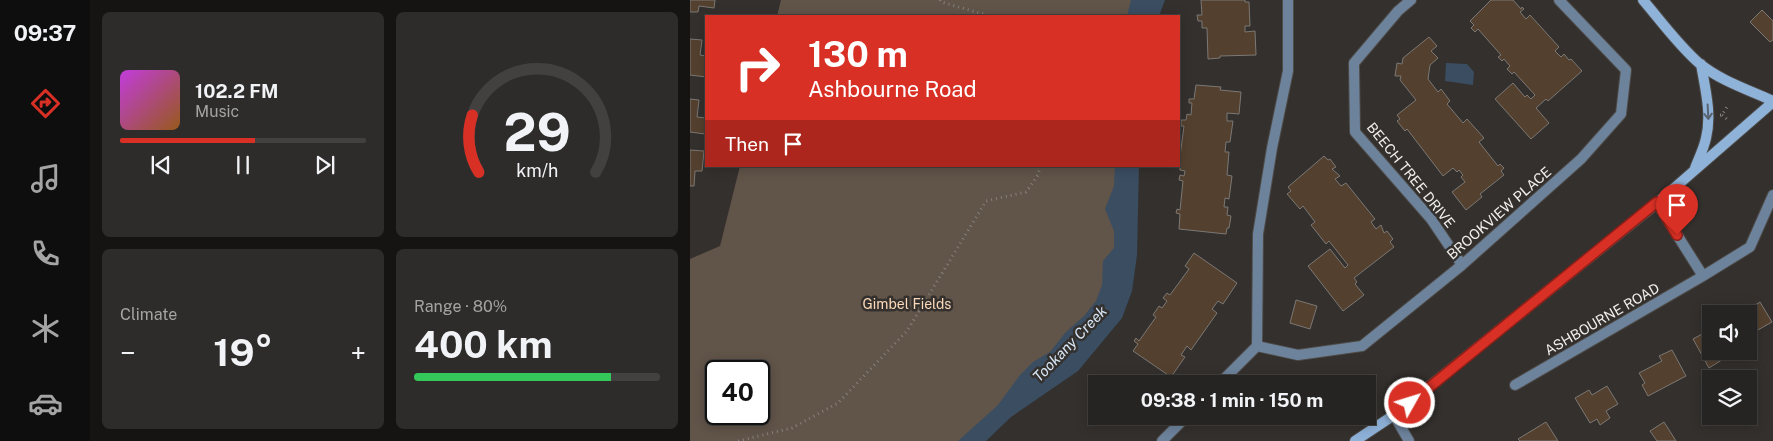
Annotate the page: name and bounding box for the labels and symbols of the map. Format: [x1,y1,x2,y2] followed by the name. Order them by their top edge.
[1703,104,1712,120] one-way arrow
[1364,119,1458,231] street label: BEECH TREE DRIVE
[1444,163,1554,263] street label: BROOKVIEW PLACE
[1656,184,1698,235] pin
[1542,280,1662,358] street label: ASHBOURNE ROAD
[863,296,951,312] park label: Gimbel Fields
[1029,302,1111,385] water label: Tookany Creek
[705,360,770,425] speed limit sign: 40
[1383,376,1435,428] position arrow

